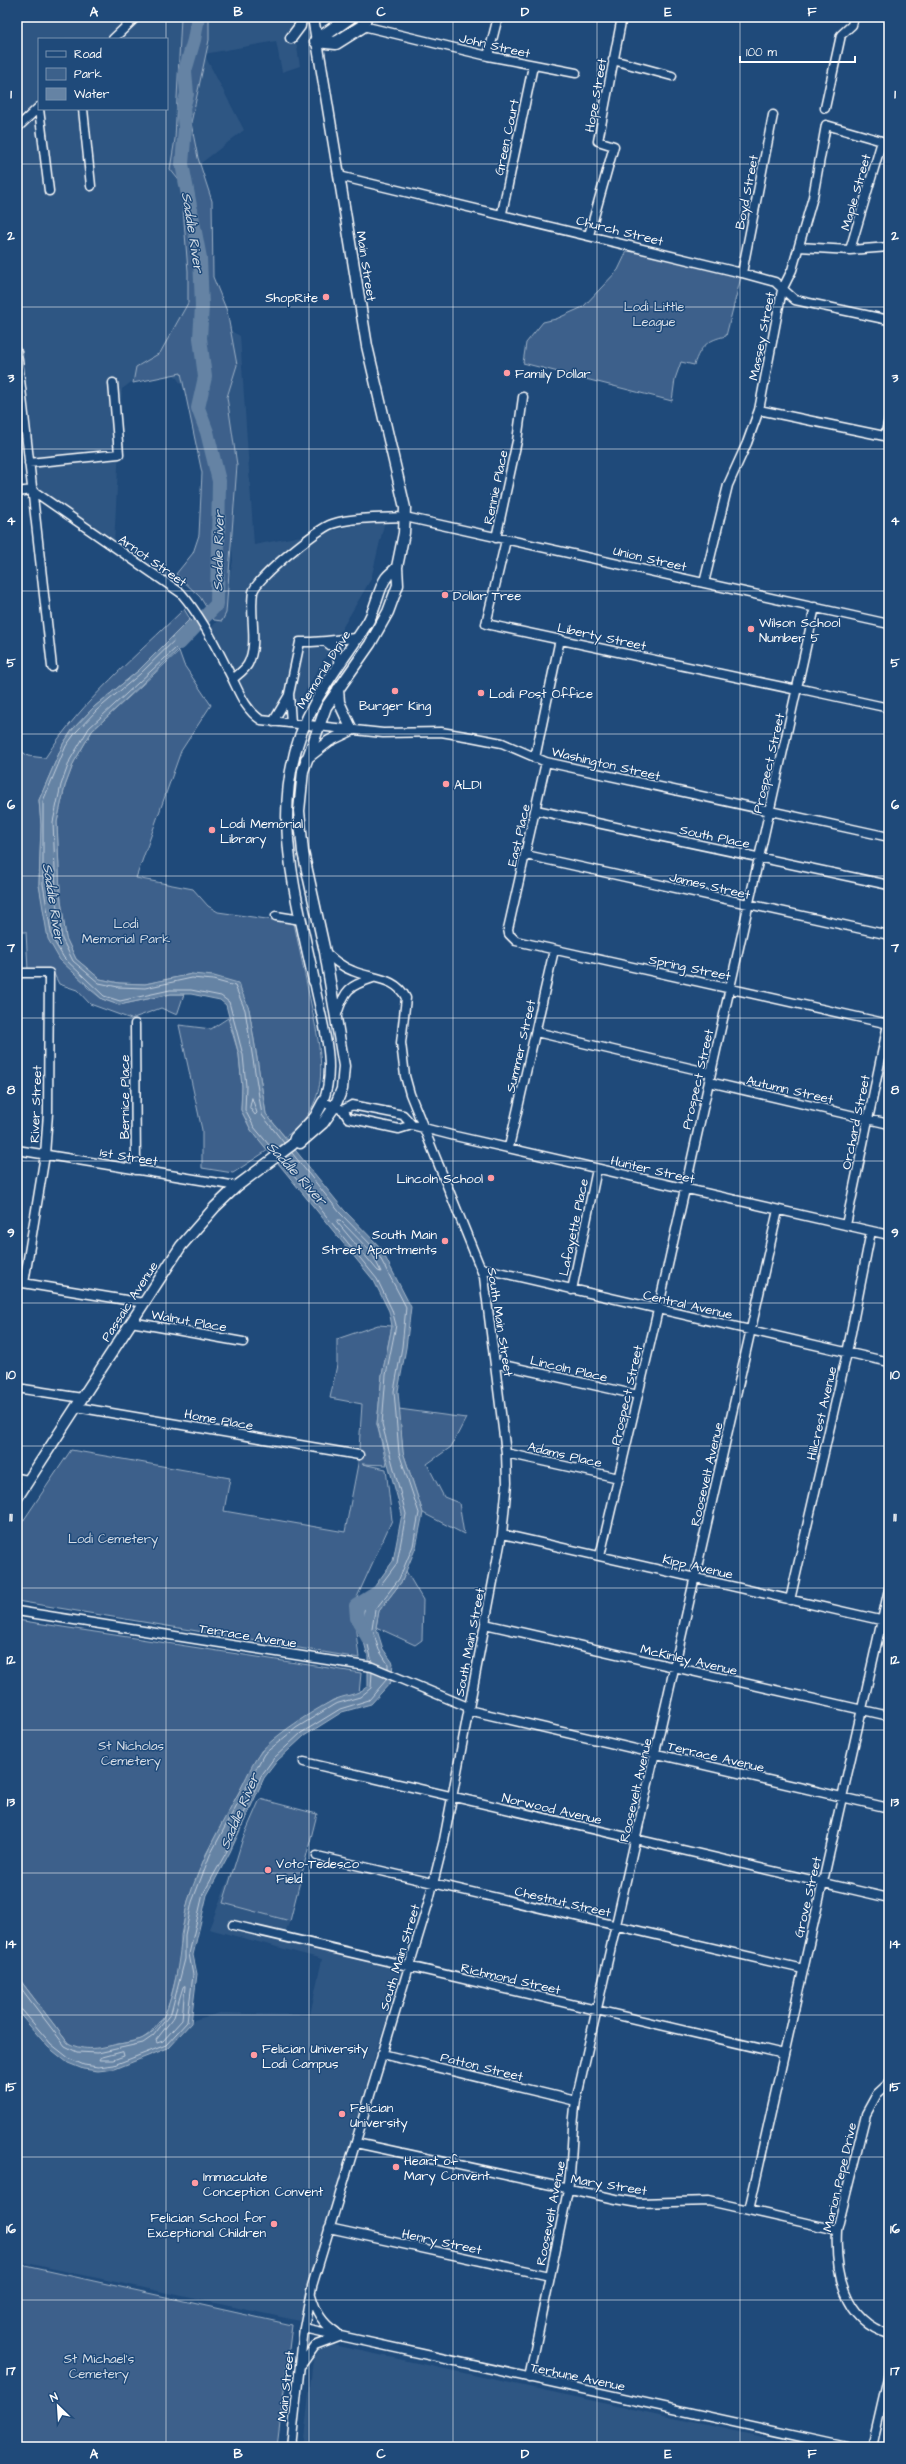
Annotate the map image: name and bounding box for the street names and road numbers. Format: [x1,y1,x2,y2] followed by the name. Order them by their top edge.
[457,29,533,63] street label: John Street
[581,56,611,134] street label: Hope Street
[490,97,524,177] street label: Green Court
[836,151,876,233] street label: Maple Street
[731,153,764,231] street label: Boyd Street
[574,211,666,251] street label: Church Street
[352,230,381,303] street label: Main Street
[745,290,781,382] street label: Massey Street
[479,448,513,526] street label: Rennie Place
[115,531,191,592] street label: Arnot Street
[611,542,689,576] street label: Union Street
[556,619,648,656] street label: Liberty Street
[292,627,355,712] street label: Memorial Drive
[749,711,789,815] street label: Prospect Street
[549,743,663,786] street label: Washington Street
[503,802,535,868] street label: East Place
[678,821,752,853] street label: South Place
[668,868,753,904] street label: James Street
[647,951,733,987] street label: Spring Street
[502,997,541,1094] street label: Summer Street
[678,1027,718,1131] street label: Prospect Street
[116,1055,134,1139] street label: Bernice Place
[26,1064,46,1143] street label: River Street
[745,1071,836,1109] street label: Autumn Street
[837,1073,875,1171] street label: Orchard Street
[98,1144,160,1171] street label: 1st Street
[609,1152,697,1189] street label: Hunter Street
[555,1177,594,1278] street label: Lafayette Place
[97,1258,162,1345] street label: Passaic Avenue
[482,1266,518,1379] street label: South Main Street
[641,1286,734,1324] street label: Central Avenue
[150,1305,228,1337] street label: Walnut Place
[607,1343,647,1447] street label: Prospect Street
[528,1351,609,1387] street label: Lincoln Place
[802,1365,841,1462] street label: Hillcrest Avenue
[183,1405,255,1435] street label: Home Place
[686,1421,728,1528] street label: Roosevelt Avenue
[526,1438,604,1472] street label: Adams Place
[661,1550,735,1584] street label: Kipp Avenue
[451,1586,489,1698] street label: South Main Street
[198,1619,298,1653] street label: Terrace Avenue
[638,1640,739,1681] street label: McKinley Avenue
[615,1737,657,1844] street label: Roosevelt Avenue
[666,1737,766,1777] street label: Terrace Avenue
[500,1789,603,1829] street label: Norwood Avenue
[790,1854,826,1939] street label: Grove Street
[513,1882,613,1922] street label: Chestnut Street
[375,1901,425,2013] street label: South Main Street
[459,1959,563,1999] street label: Richmond Street
[439,2048,526,2086] street label: Patton Street
[819,2121,861,2234] street label: Marion Pepe Drive
[532,2159,570,2267] street label: Roosevelt Avenue
[569,2170,649,2201] street label: Mary Street
[400,2225,484,2260] street label: Henry Street
[273,2349,299,2422] street label: Main Street
[529,2358,627,2396] street label: Terhune Avenue

